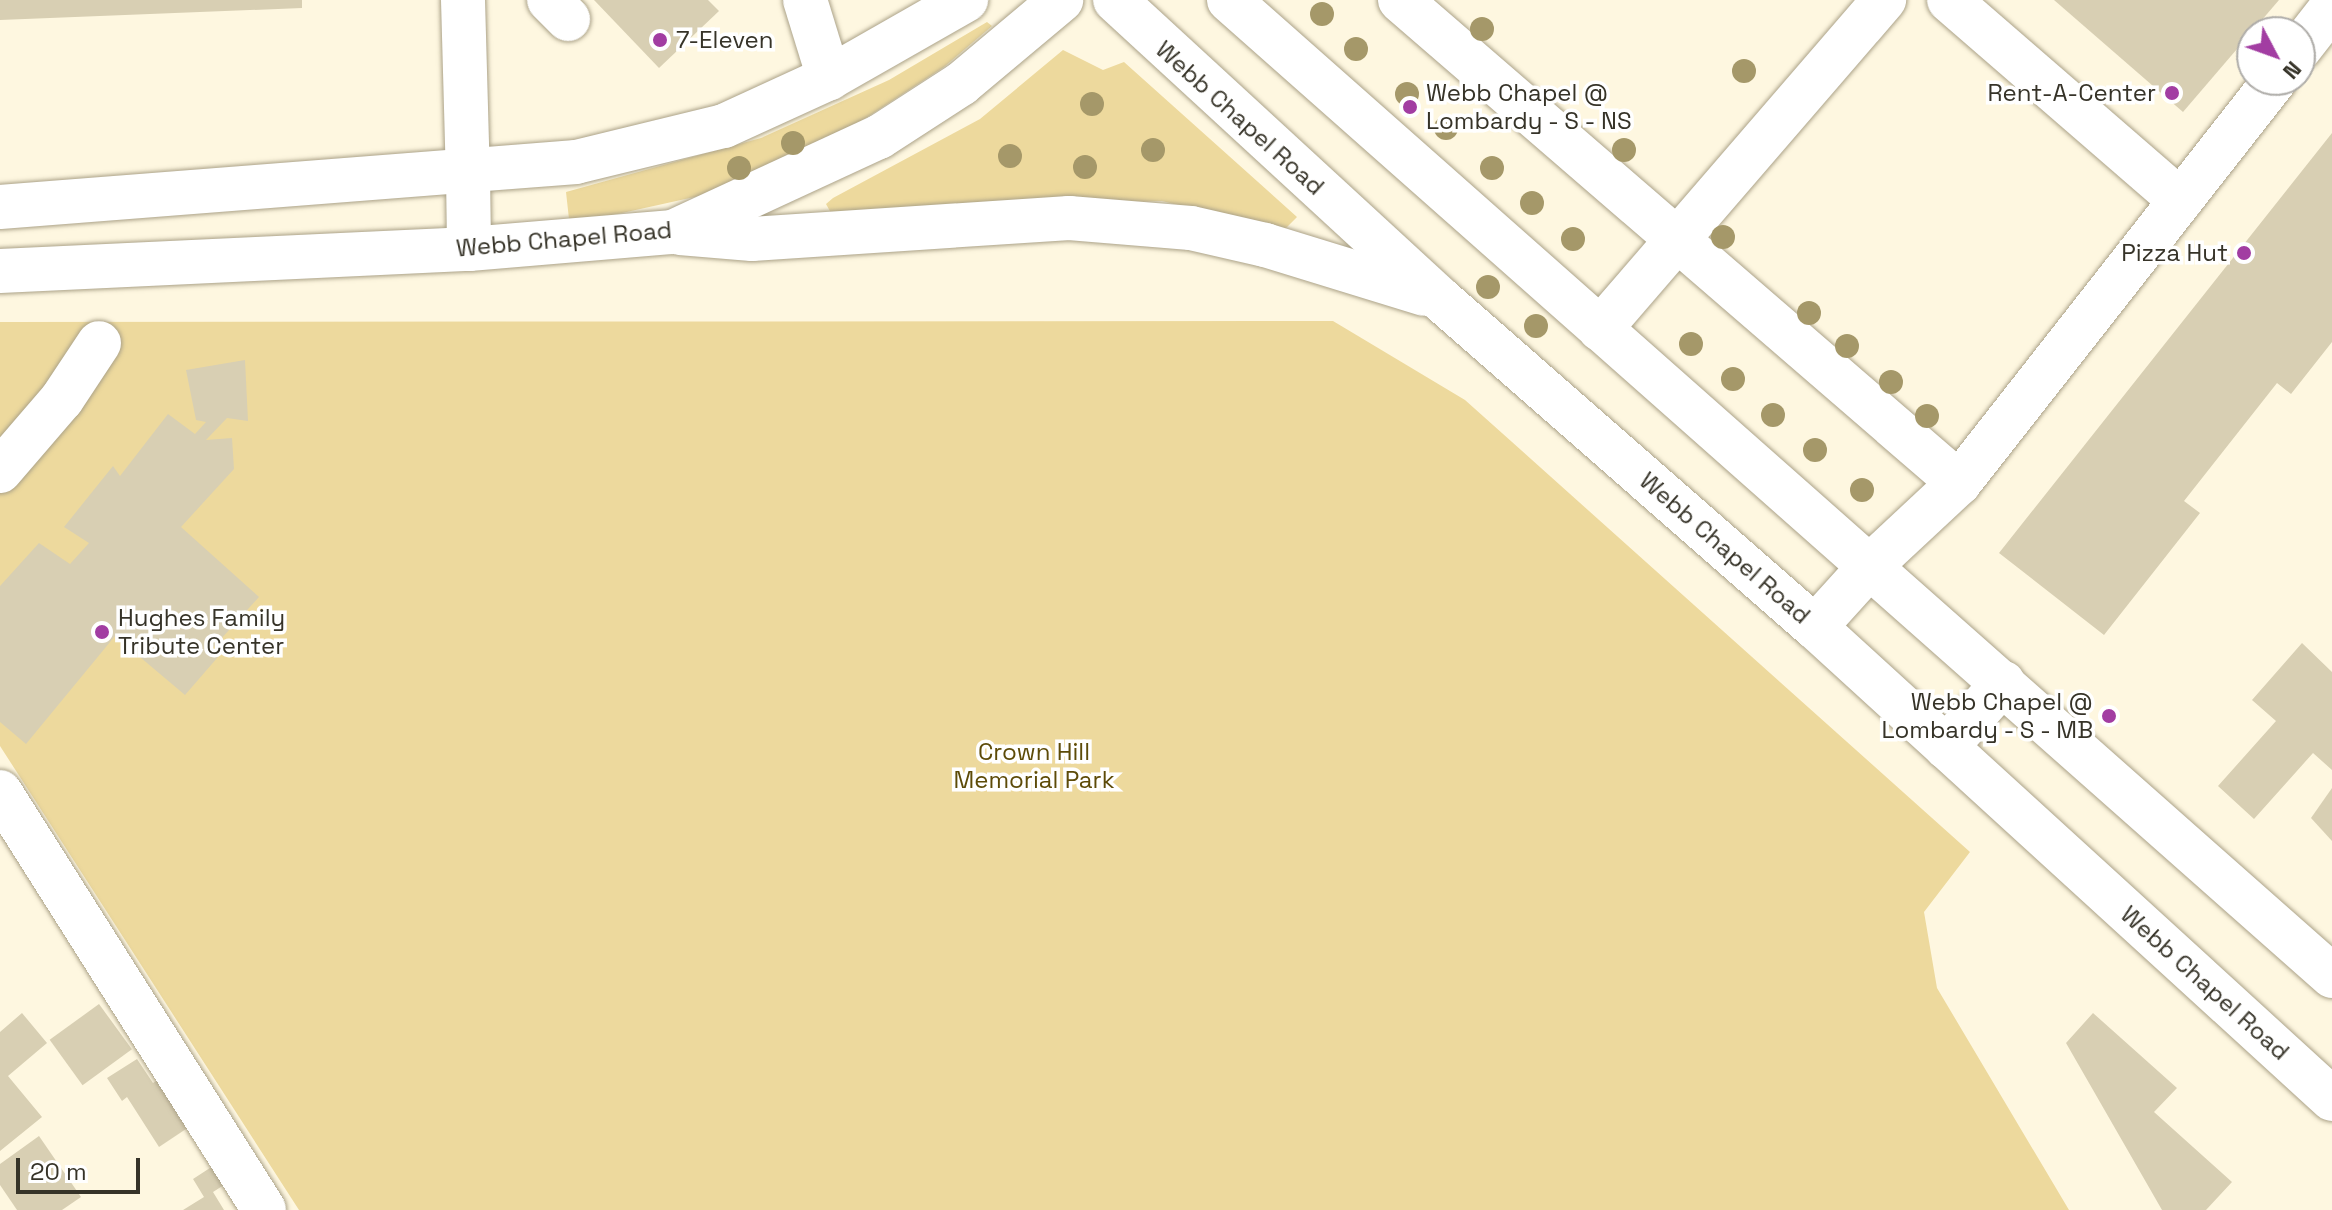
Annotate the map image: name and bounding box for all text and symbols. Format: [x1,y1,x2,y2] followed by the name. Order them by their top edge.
[2236,16,2316,96] north arrow
[676,26,774,54] place label: 7-Eleven
[651,31,669,49] marker: 7-Eleven
[1150,35,1330,201] street label: Webb Chapel Road
[2277,56,2308,85] text: N
[1426,79,1634,135] place label: Webb Chapel @ Lombardy - S - NS
[1987,79,2156,107] place label: Rent-A-Center
[2163,84,2181,102] marker: Rent-A-Center
[1401,98,1419,116] marker: Webb Chapel @ Lombardy - S - NS
[455,215,673,263] street label: Webb Chapel Road
[2121,239,2228,267] place label: Pizza Hut
[2235,244,2253,262] marker: Pizza Hut
[1634,466,1816,630] street label: Webb Chapel Road
[118,604,285,660] place label: Hughes Family Tribute Center
[93,623,111,641] marker: Hughes Family Tribute Center
[1879,688,2093,744] place label: Webb Chapel @ Lombardy - S - MB
[2100,707,2118,725] marker: Webb Chapel @ Lombardy - S - MB
[953,738,1115,794] park label: Crown Hill Memorial Park
[2115,900,2295,1066] street label: Webb Chapel Road
[20,1142,144,1192] scale bar
[30,1156,87,1187] text: 20 m

